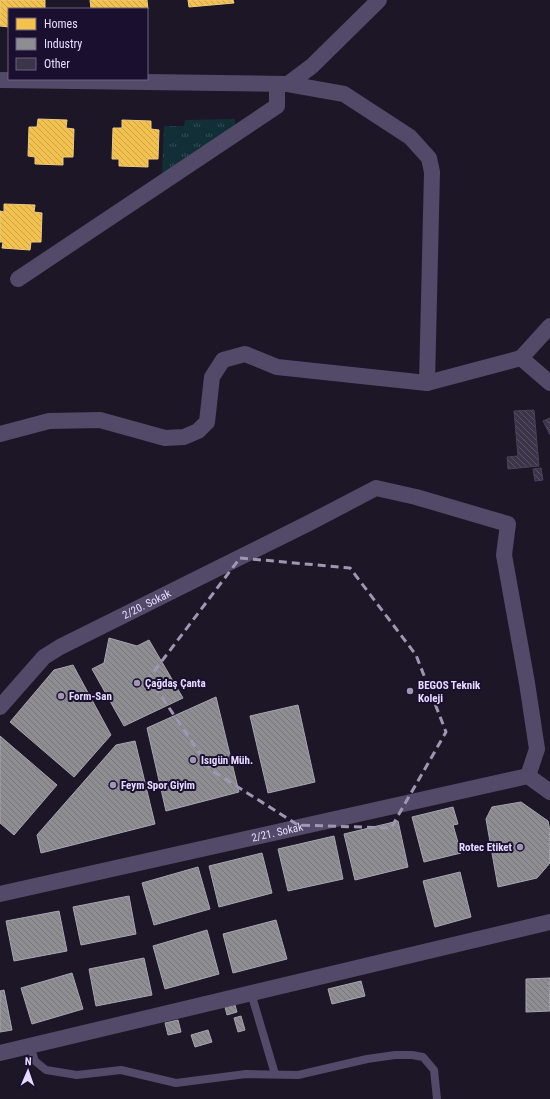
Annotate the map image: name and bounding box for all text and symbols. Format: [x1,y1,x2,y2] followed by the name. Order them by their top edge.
[8,8,148,80] legend
[44,17,78,31] text: Homes
[44,37,82,51] text: Industry
[44,57,70,71] text: Other
[120,586,173,621] street label: 2/20. Sokak
[145,677,206,690] place label: Çağdaş Çanta
[132,678,142,688] marker: Çağdaş Çanta
[418,679,481,705] place label: BEGOS Teknik Koleji
[405,686,415,696] marker: BEGOS Teknik Koleji
[69,690,112,703] place label: Form-San
[56,691,66,701] marker: Form-San
[201,754,253,767] place label: Isıgün Müh.
[188,755,198,765] marker: Isıgün Müh.
[121,779,195,792] place label: Feym Spor Giyim
[108,780,118,790] marker: Feym Spor Giyim
[250,820,304,844] street label: 2/21. Sokak
[459,841,513,854] place label: Rotec Etiket
[515,842,525,852] marker: Rotec Etiket
[8,1051,48,1091] north arrow
[25,1055,32,1068] text: N

